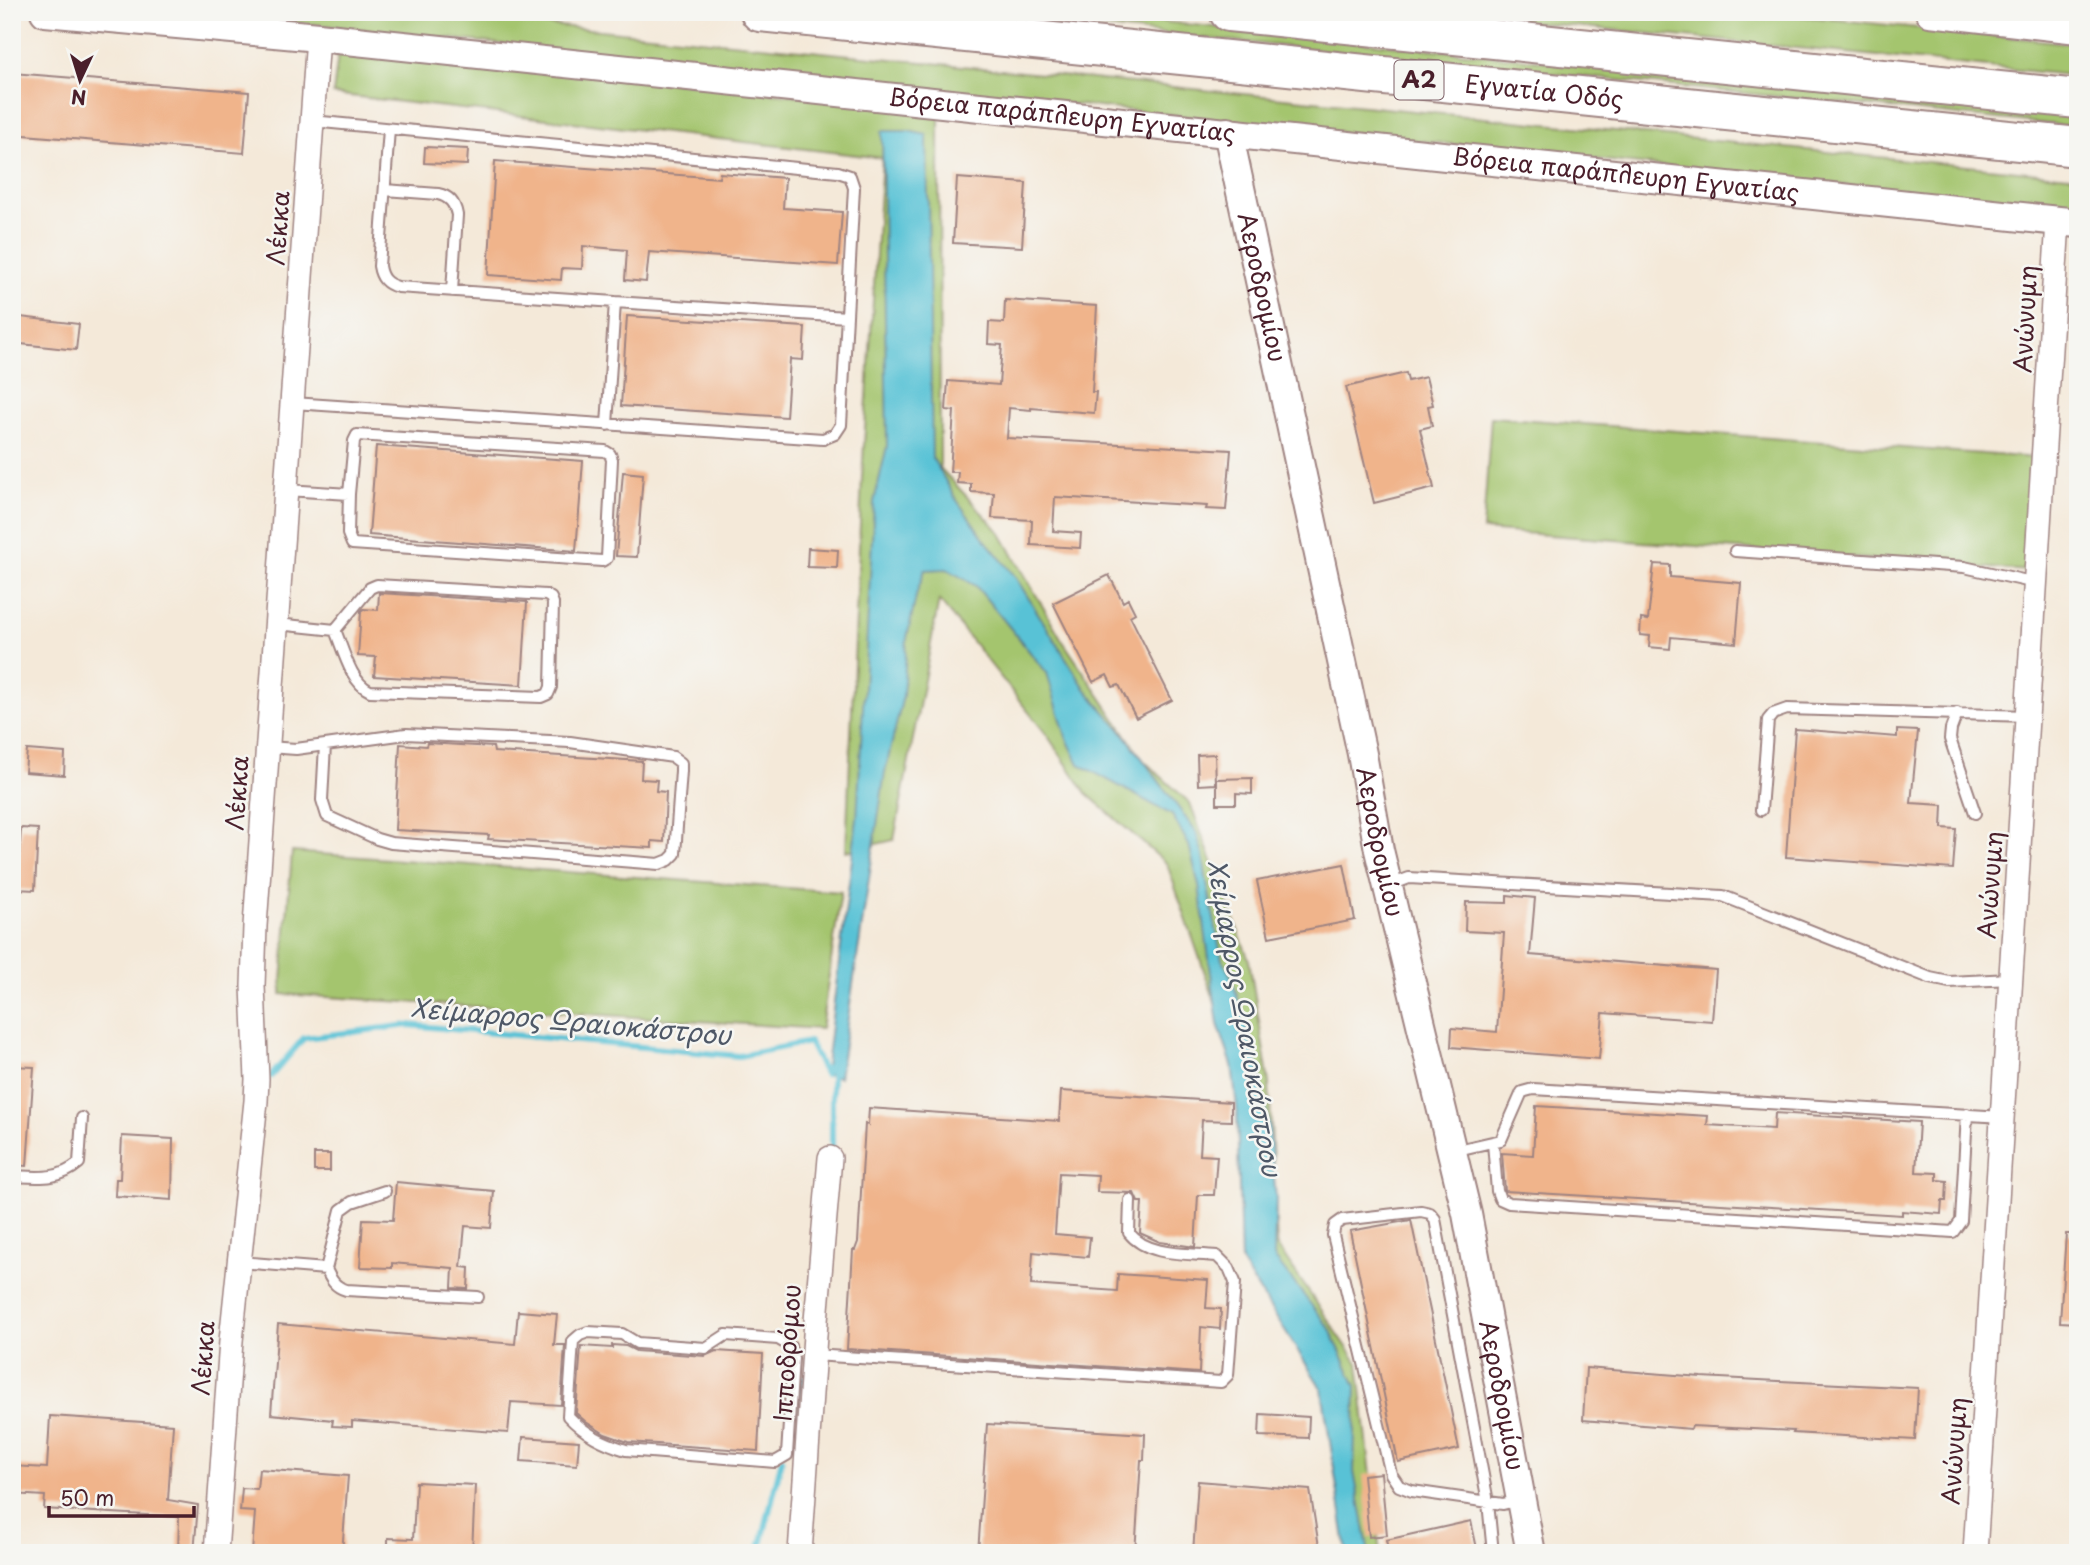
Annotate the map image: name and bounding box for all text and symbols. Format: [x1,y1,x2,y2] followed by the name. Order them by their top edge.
[46,46,116,116] north arrow
[1394,60,1444,100] road number: Α2
[1463,64,1625,116] street label: Εγνατία Οδός
[887,77,1237,150] street label: Βόρεια παράπλευρη Εγνατίας
[70,83,87,112] text: N
[1450,137,1801,209] street label: Βόρεια παράπλευρη Εγνατίας
[256,189,298,266] street label: Λέκκα
[1230,209,1297,365] street label: Αεροδρομίου
[2003,264,2045,374] street label: Ανώνυμη
[215,754,257,831] street label: Λέκκα
[1349,764,1415,920] street label: Αεροδρομίου
[1967,830,2011,940] street label: Ανώνυμη
[1198,856,1293,1180] water label: Χείμαρρος Ωραιοκάστρου
[410,987,734,1054] water label: Χείμαρρος Ωραιοκάστρου
[763,1283,809,1423] street label: Ιπποδρόμου
[1471,1317,1535,1473] street label: Αεροδρομίου
[181,1319,223,1396] street label: Λέκκα
[1931,1396,1975,1506] street label: Ανώνυμη
[49,1474,194,1518] scale bar
[60,1481,114,1513] text: 50 m

